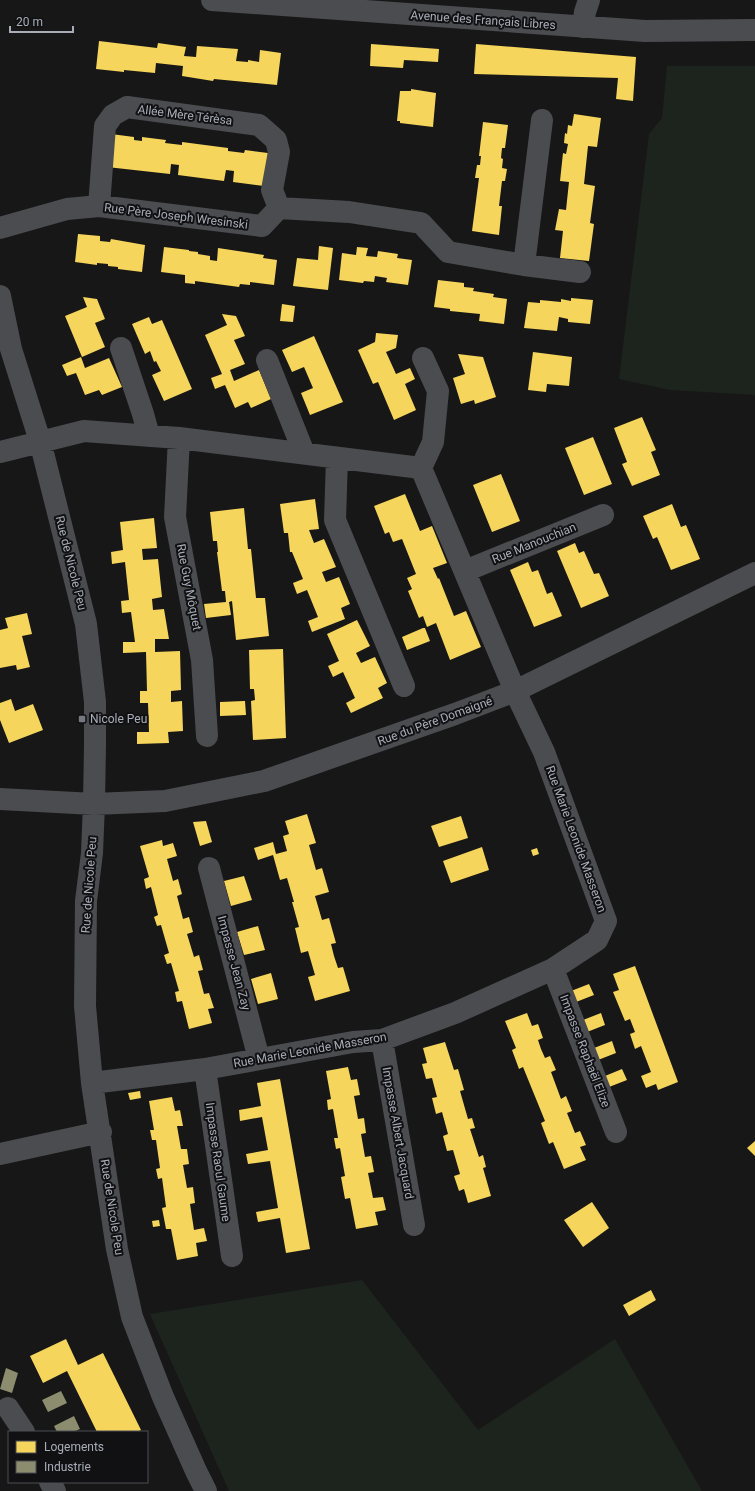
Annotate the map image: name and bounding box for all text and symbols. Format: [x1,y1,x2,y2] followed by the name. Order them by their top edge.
[10,8,73,34] scale bar
[410,8,556,32] street label: Avenue des Français Libres
[16,15,43,29] text: 20 m
[137,102,233,128] street label: Allée Mère Térèsa
[103,200,249,232] street label: Rue Père Joseph Wresinski
[52,514,90,612] street label: Rue de Nicole Peu
[490,520,578,566] street label: Rue Manouchian
[174,543,204,632] street label: Rue Guy Môquet
[376,694,494,748] street label: Rue du Père Domaigné
[90,712,147,726] place label: Nicole Peu
[77,714,87,724] marker: Nicole Peu
[543,764,609,914] street label: Rue Marie Leonide Masseron
[79,836,99,934] street label: Rue de Nicole Peu
[215,914,253,1012] street label: Impasse Jean Zay
[557,993,613,1109] street label: Impasse Raphaël Elize
[232,1030,388,1070] street label: Rue Marie Leonide Masseron
[379,1066,417,1200] street label: Impasse Albert Jacquard
[203,1101,233,1223] street label: Impasse Raoul Gaume
[98,1158,126,1256] street label: Rue de Nicole Peu
[8,1431,148,1483] legend
[44,1440,104,1454] text: Logements
[44,1460,91,1474] text: Industrie

